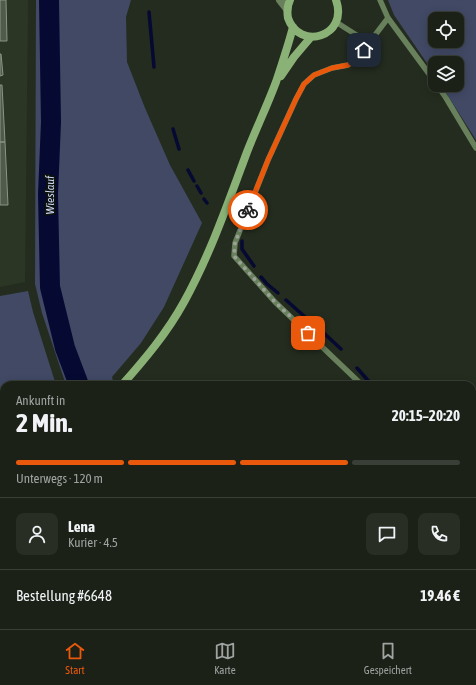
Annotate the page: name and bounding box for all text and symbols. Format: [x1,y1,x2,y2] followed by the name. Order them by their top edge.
[428,12,464,92] map controls
[428,12,464,48] button: locate
[347,33,381,67] pin
[353,39,375,61] icon: home
[428,56,464,92] button: layers
[43,175,57,214] water label: Wieslauf
[228,190,268,230] courier
[237,199,259,221] icon: bike
[291,316,325,350] pin
[297,322,319,344] icon: bag
[16,393,65,408] text: Ankunft in
[392,407,460,424] text: 20:15–20:20
[16,408,72,438] text: 2 Min.
[16,471,103,486] text: Unterwegs · 120 m
[16,513,58,555] button: person
[366,513,408,555] button: chat
[418,513,460,555] button: phone
[68,518,95,535] text: Lena
[68,535,118,550] text: Kurier · 4.5
[16,587,112,604] text: Bestellung #6648
[420,587,460,604] text: 19.46 €
[64,640,86,676] tab: Start
[214,640,236,676] tab: Karte
[364,640,412,676] tab: Gespeichert

